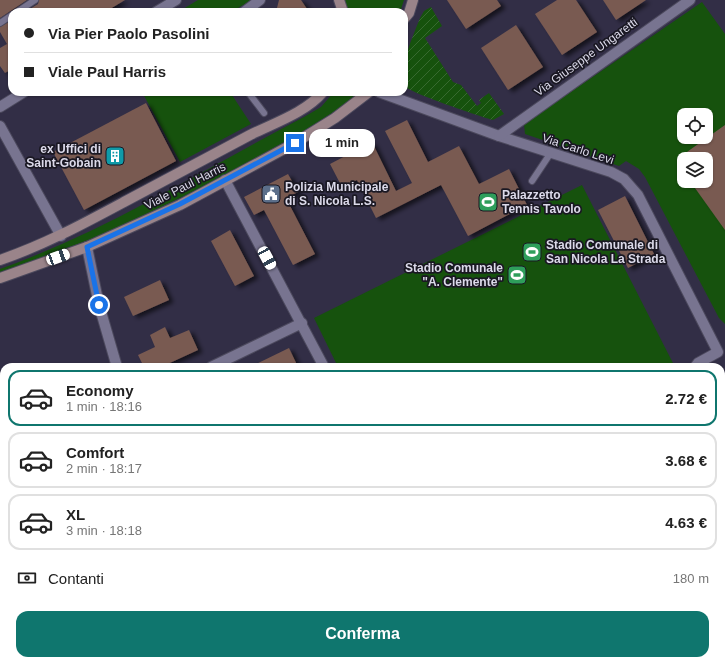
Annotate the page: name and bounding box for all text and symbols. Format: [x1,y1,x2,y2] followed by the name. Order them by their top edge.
[532,15,640,99] street label: Via Giuseppe Ungaretti
[48,25,209,42] text: Via Pier Paolo Pasolini
[48,63,166,80] text: Viale Paul Harris
[677,108,713,188] map controls
[677,108,713,144] button: locate
[309,129,375,157] callout: 1 min
[540,131,616,167] street label: Via Carlo Levi
[286,134,304,152] route end
[325,135,359,150] text: 1 min
[26,142,101,170] place label: ex Uffici di Saint-Gobain
[104,145,126,167] building icon: ex Uffici di Saint-Gobain
[677,152,713,188] button: layers
[142,160,228,212] street label: Viale Paul Harris
[285,180,389,208] place label: Polizia Municipale di S. Nicola L.S.
[260,183,282,205] public building icon: Polizia Municipale di S. Nicola L.S.
[502,188,581,216] place label: Palazzetto Tennis Tavolo
[477,191,499,213] sports icon: Palazzetto Tennis Tavolo
[546,238,666,266] place label: Stadio Comunale di San Nicola La Strada
[521,241,543,263] sports icon: Stadio Comunale di San Nicola La Strada
[256,245,278,271] car
[45,247,71,267] car
[405,261,503,289] place label: Stadio Comunale "A. Clemente"
[506,264,528,286] sports icon: Stadio Comunale "A. Clemente"
[90,296,108,314] route start
[18,380,54,416] icon: car
[66,382,134,399] text: Economy
[665,390,707,407] text: 2.72 €
[66,399,142,414] text: 1 min · 18:16
[18,442,54,478] icon: car
[66,444,124,461] text: Comfort
[665,452,707,469] text: 3.68 €
[66,461,142,476] text: 2 min · 18:17
[18,504,54,540] icon: car
[66,506,85,523] text: XL
[665,514,707,531] text: 4.63 €
[66,523,142,538] text: 3 min · 18:18
[16,567,38,589] icon: cash
[48,570,104,587] text: Contanti
[673,571,709,586] text: 180 m
[16,611,709,657] button: Conferma

